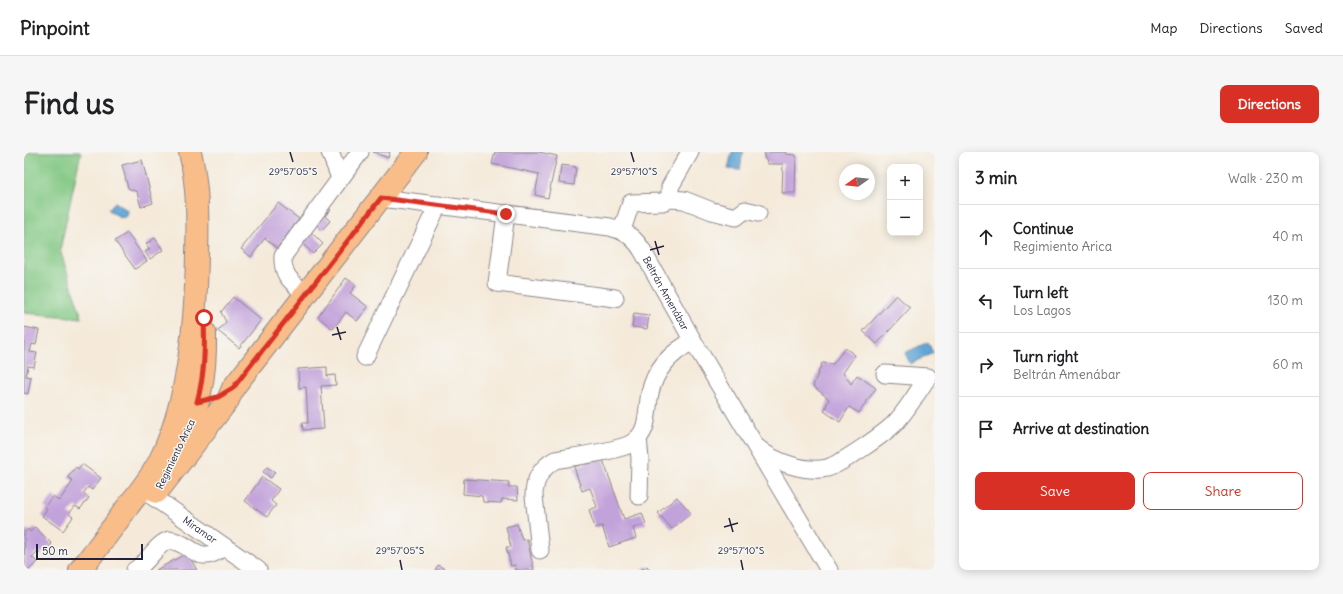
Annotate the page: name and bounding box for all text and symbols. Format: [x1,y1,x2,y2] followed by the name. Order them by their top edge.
[20,16,90,40] text: Pinpoint
[1150,19,1177,37] text: Map
[1199,19,1263,37] text: Directions
[1285,19,1323,37] text: Saved
[1220,85,1319,123] button: Directions
[24,86,115,122] text: Find us
[839,164,875,200] north arrow
[887,164,923,236] map controls
[887,164,923,200] button: +
[269,165,318,178] text: 29°57'05"S
[611,165,658,178] text: 29°57'10"S
[975,167,1017,189] text: 3 min
[1228,170,1303,187] text: Walk · 230 m
[887,200,923,236] button: −
[497,205,515,223] route end
[1013,219,1074,238] text: Continue
[975,226,997,248] icon: ahead
[1272,228,1303,245] text: 40 m
[1013,238,1112,255] text: Regimiento Arica
[640,254,692,333] street label: Beltrán Amenábar
[1013,283,1068,302] text: Turn left
[975,290,997,312] icon: left
[1267,292,1303,309] text: 130 m
[1013,302,1071,319] text: Los Lagos
[195,309,213,327] route start
[1013,347,1078,366] text: Turn right
[975,354,997,376] icon: right
[1272,356,1303,373] text: 60 m
[1013,366,1121,383] text: Beltrán Amenábar
[153,417,198,491] street label: Regimiento Arica
[975,418,997,440] icon: arrive
[1013,419,1149,438] text: Arrive at destination
[975,472,1135,510] button: Save
[1143,472,1303,510] button: Share
[180,514,219,546] street label: Miramar
[36,542,143,561] scale bar
[42,544,68,558] text: 50 m
[376,544,425,557] text: 29°57'05"S
[718,544,765,557] text: 29°57'10"S

